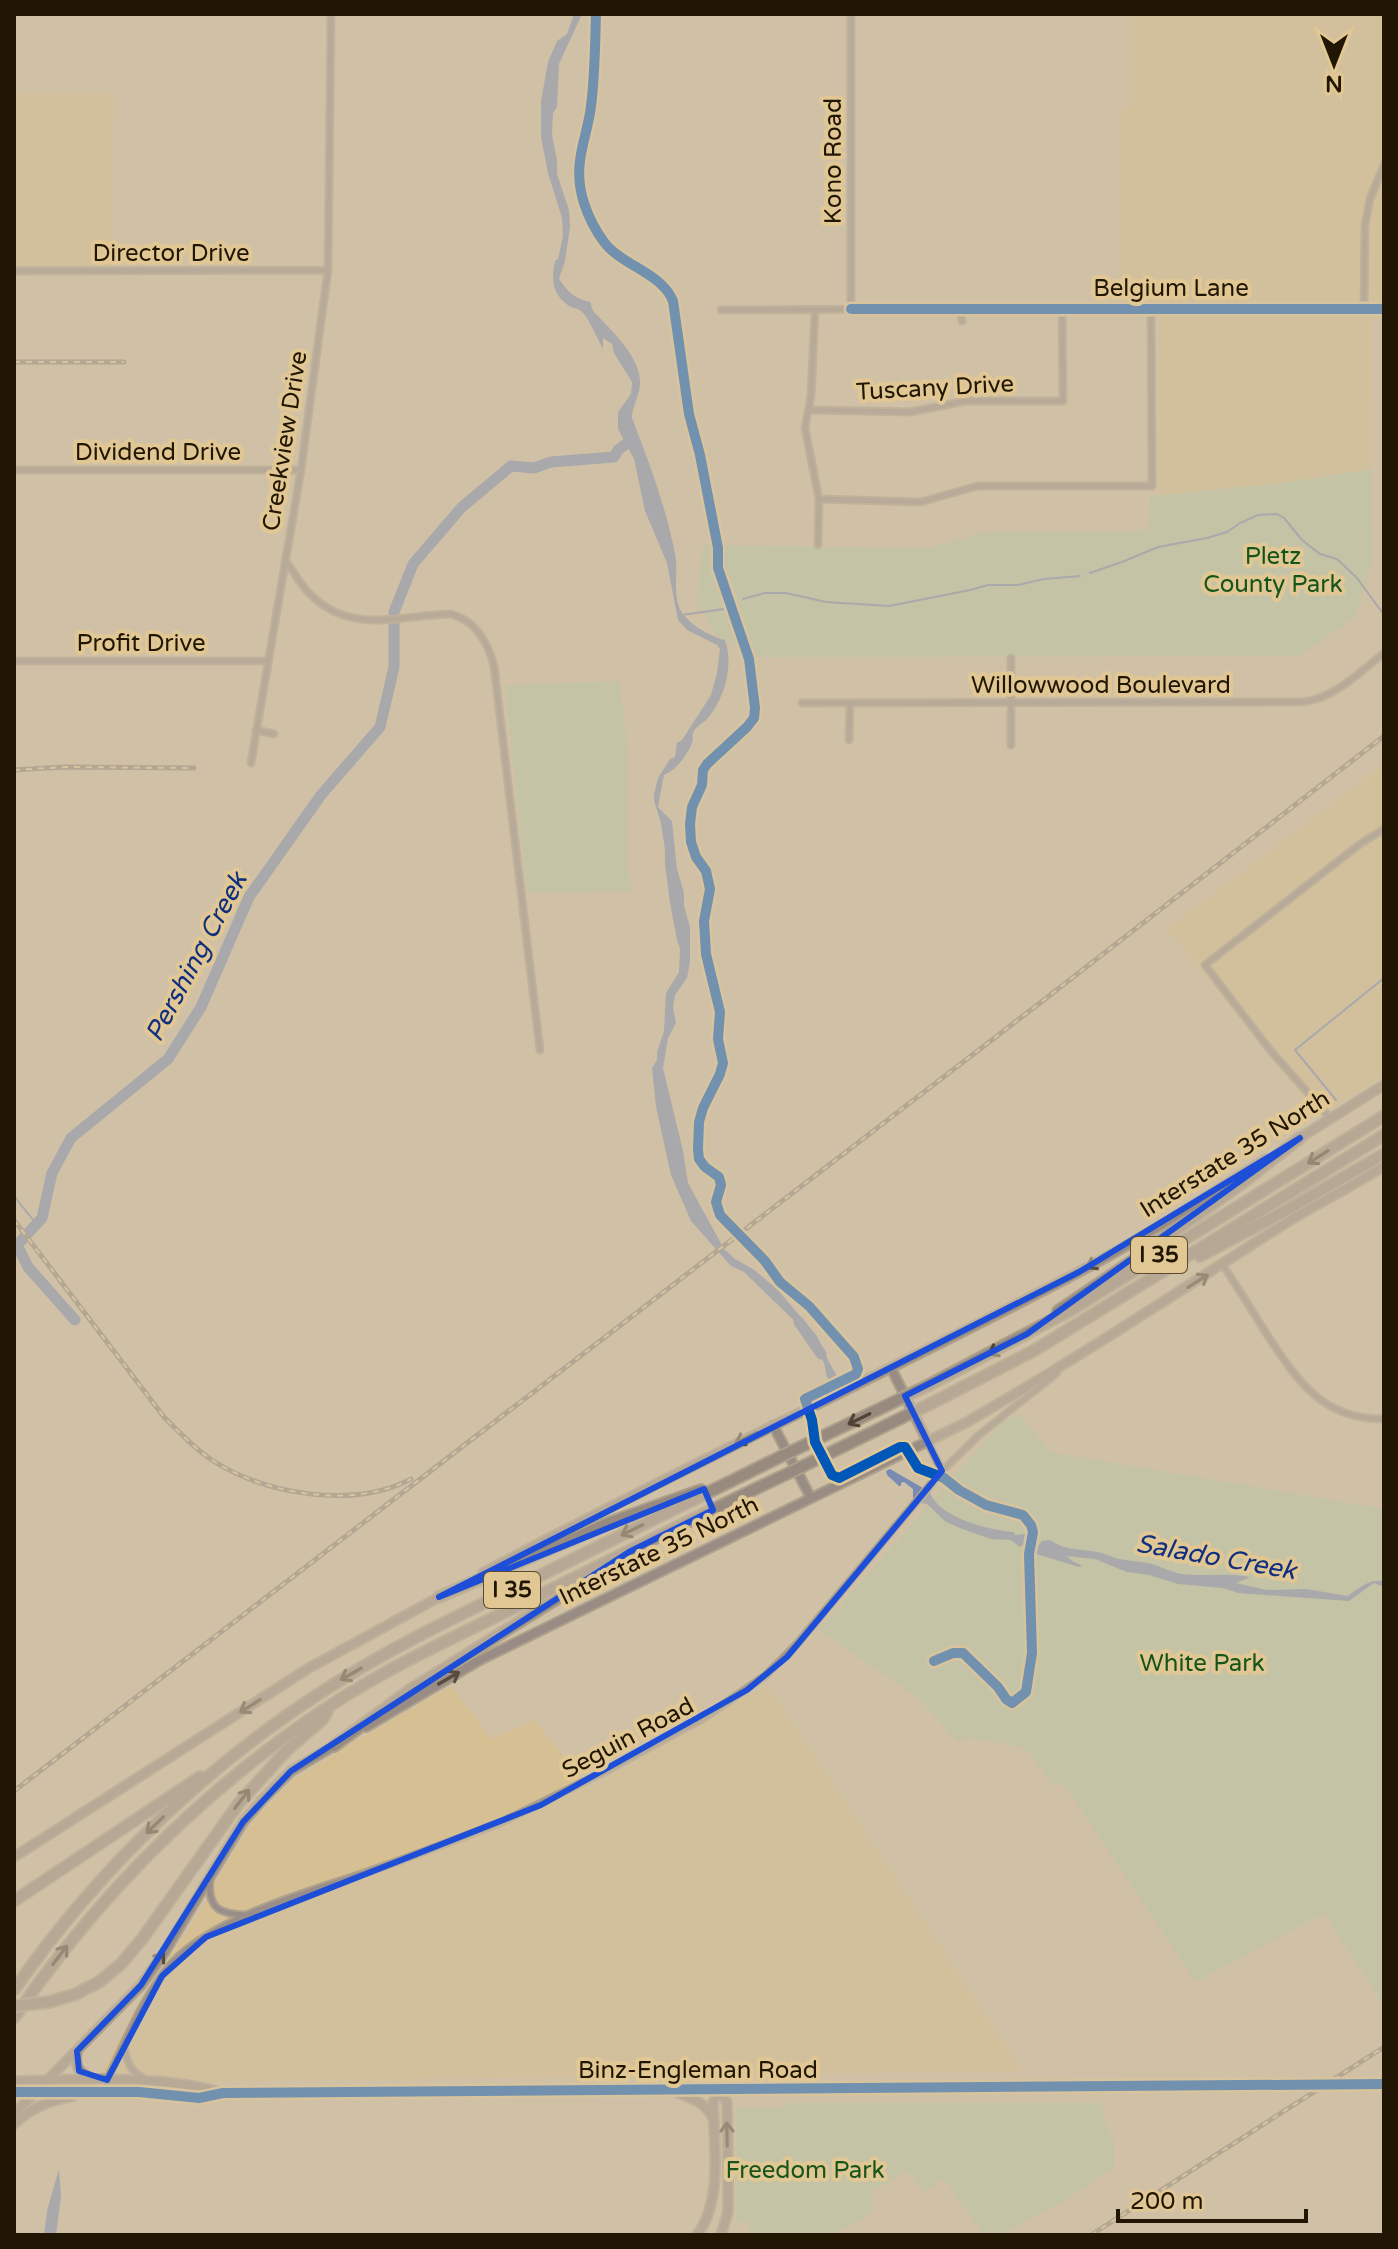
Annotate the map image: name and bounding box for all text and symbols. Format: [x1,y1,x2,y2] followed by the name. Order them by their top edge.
[1294,24,1374,104] north arrow
[1325,70,1343,96] text: N
[819,98,848,224] street label: Kono Road
[92,239,250,268] street label: Director Drive
[1093,274,1249,303] street label: Belgium Lane
[256,349,314,533] street label: Creekview Drive
[855,369,1015,407] street label: Tuscany Drive
[75,438,241,467] street label: Dividend Drive
[1203,542,1343,599] park label: Pletz County Park
[76,629,206,658] street label: Profit Drive
[971,671,1231,700] street label: Willowwood Boulevard
[139,866,254,1047] water label: Pershing Creek
[1135,1084,1335,1224] street label: Interstate 35 North
[1307,1149,1330,1165] one-way arrow
[1131,1237,1187,1273] road number: I 35
[1085,1255,1109,1270] one-way arrow
[1186,1272,1209,1288] one-way arrow
[988,1341,1012,1357] one-way arrow
[847,1412,871,1427] one-way arrow
[734,1431,758,1447] one-way arrow
[555,1490,763,1612] street label: Interstate 35 North
[620,1523,644,1539] one-way arrow
[1134,1528,1300,1587] water label: Salado Creek
[484,1572,540,1608] road number: I 35
[1140,1649,1264,1678] park label: White Park
[339,1667,363,1682] one-way arrow
[437,1670,460,1686] one-way arrow
[557,1691,699,1785] street label: Seguin Road
[239,1698,262,1714] one-way arrow
[233,1789,251,1810] one-way arrow
[145,1815,165,1834] one-way arrow
[51,1945,68,1966] one-way arrow
[149,1952,165,1974] one-way arrow
[578,2056,818,2085] street label: Binz-Engleman Road
[719,2121,735,2148] one-way arrow
[725,2156,885,2185] park label: Freedom Park
[1118,2173,1306,2223] scale bar
[1130,2187,1204,2216] text: 200 m

